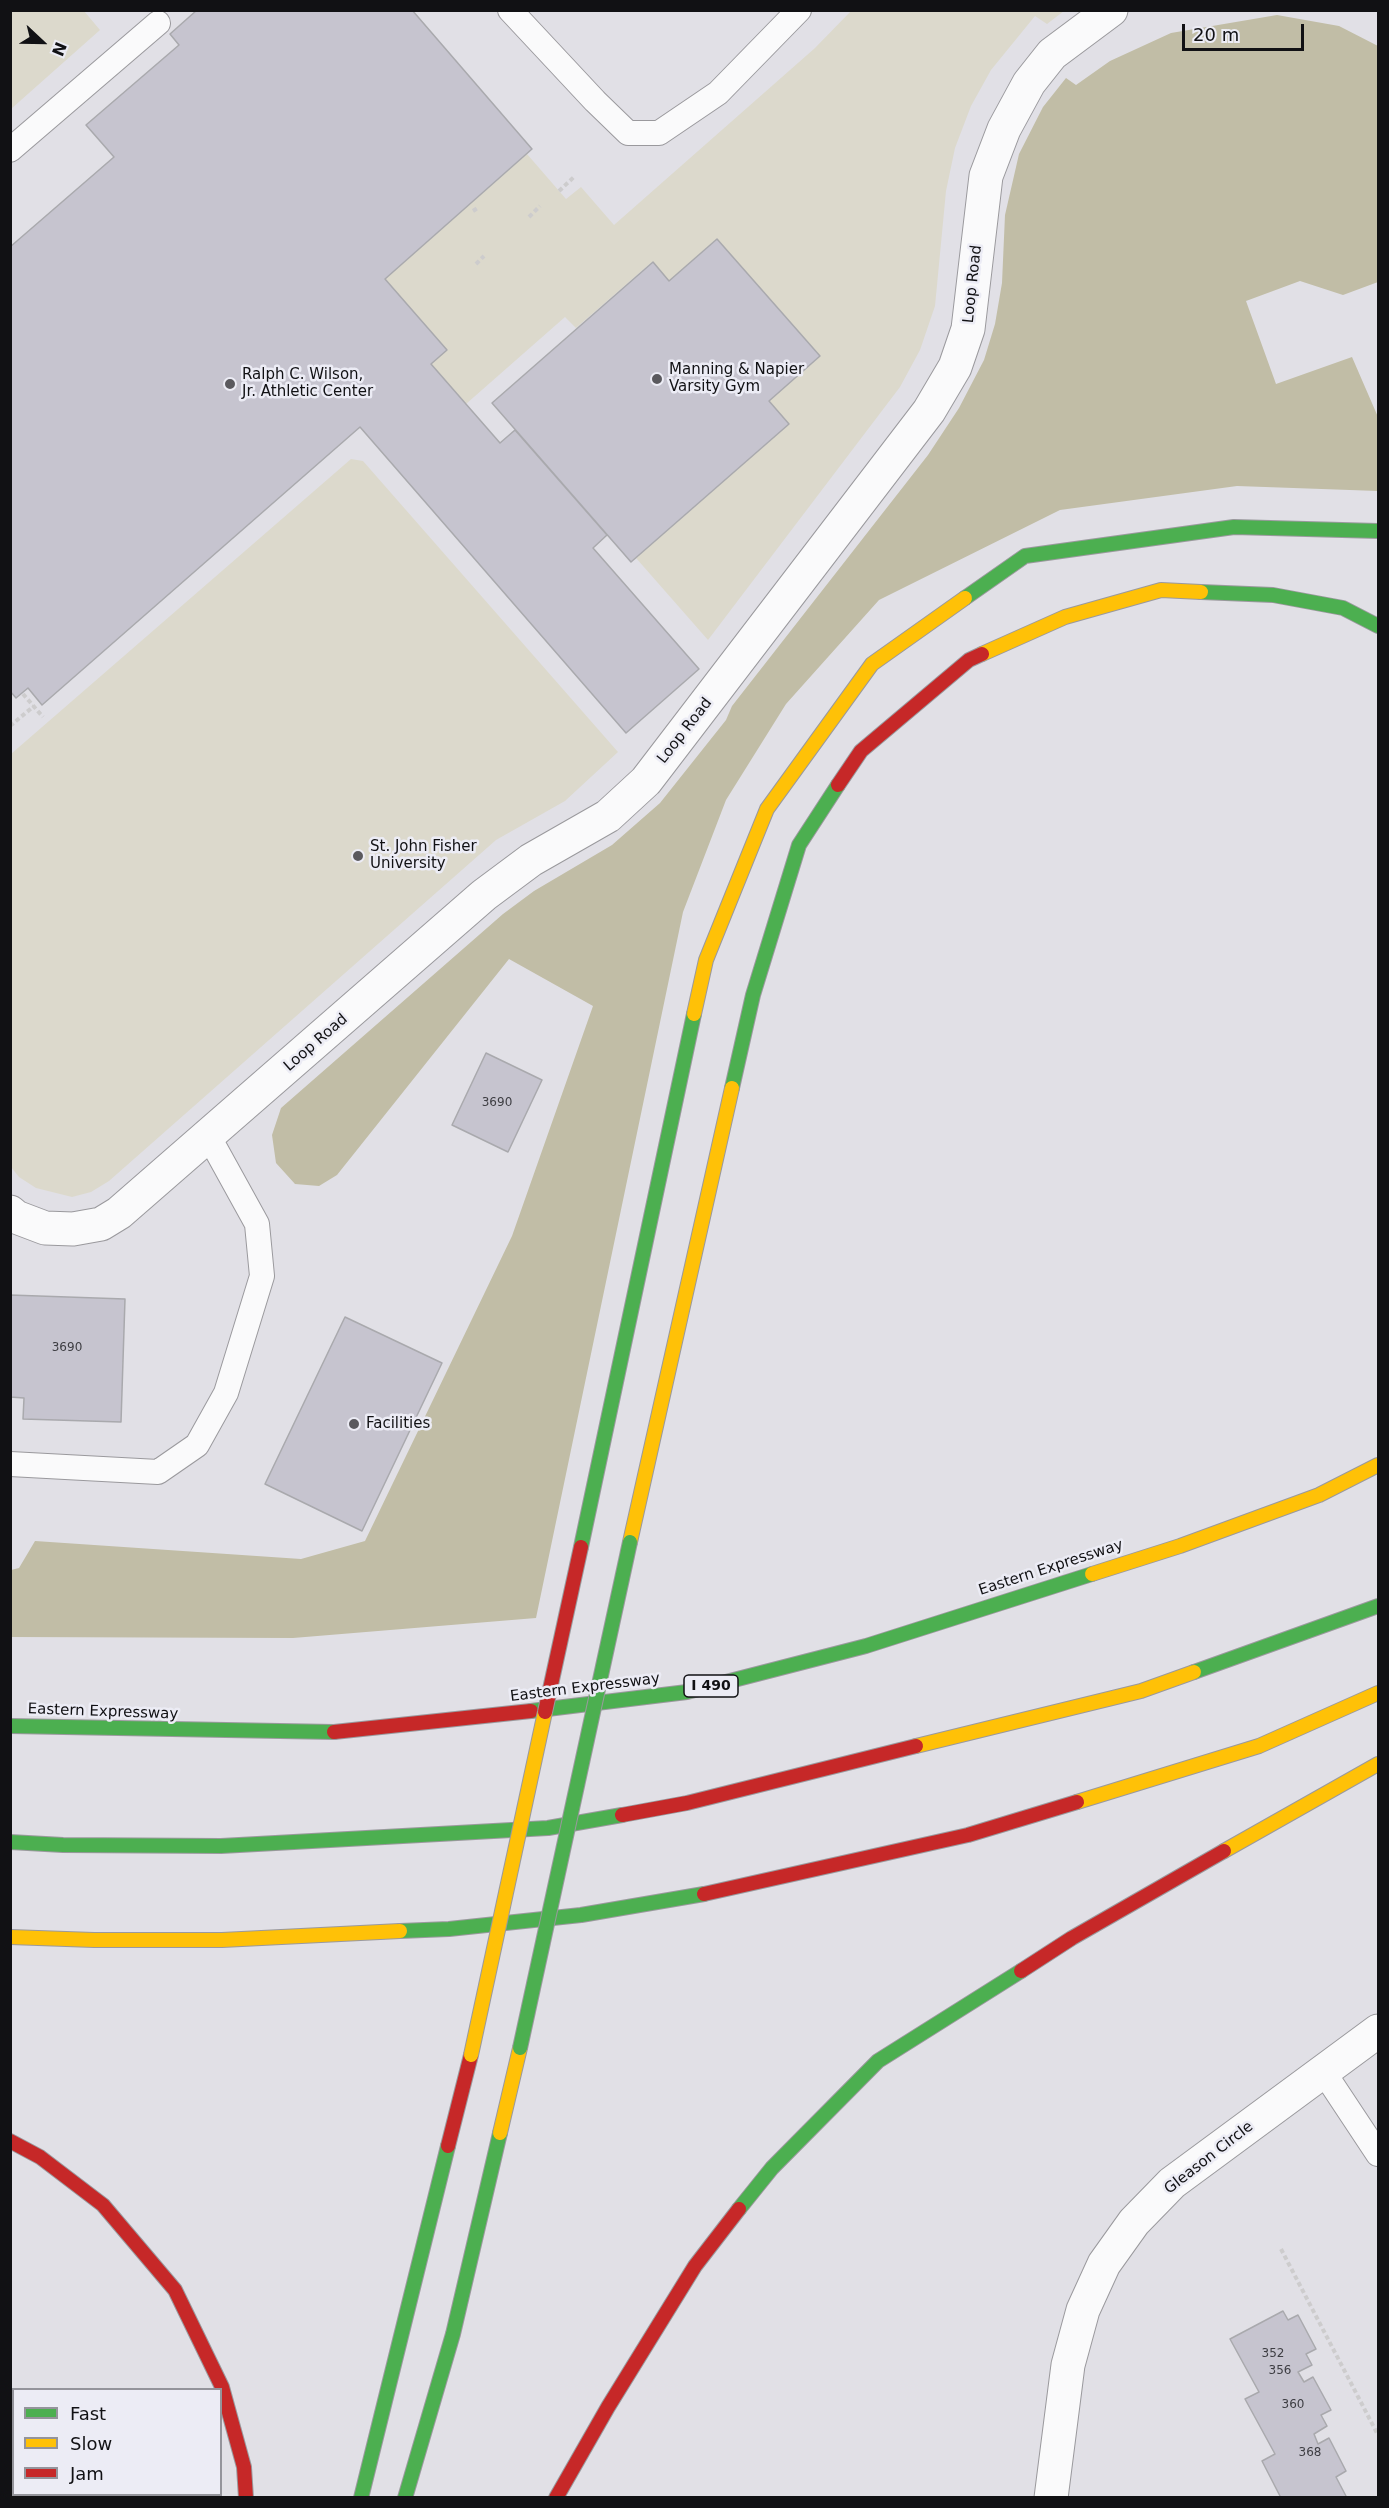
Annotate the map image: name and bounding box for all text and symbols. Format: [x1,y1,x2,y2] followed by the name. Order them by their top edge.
[12,12,72,72] north arrow
[1185,12,1306,50] scale bar
[1193,24,1239,45] text: 20 m
[48,39,70,59] text: N
[960,244,986,324] street label: Loop Road
[669,361,804,396] place label: Manning & Napier Varsity Gym
[242,366,373,401] place label: Ralph C. Wilson, Jr. Athletic Center
[650,372,664,386] marker: Manning & Napier Varsity Gym
[223,377,237,391] marker: Ralph C. Wilson, Jr. Athletic Center
[654,695,716,767] street label: Loop Road
[370,838,477,873] place label: St. John Fisher University
[351,849,365,863] marker: St. John Fisher University
[281,1010,351,1076] street label: Loop Road
[482,1096,512,1110] house number: 3690
[52,1341,82,1355] house number: 3690
[366,1415,430,1433] place label: Facilities
[347,1417,361,1431] marker: Facilities
[977,1536,1125,1600] street label: Eastern Expressway
[509,1670,661,1706] street label: Eastern Expressway
[684,1675,738,1697] road number: I 490
[27,1700,179,1724] street label: Eastern Expressway
[1161,2118,1257,2198] street label: Gleason Circle
[1262,2347,1284,2361] house number: 352
[1269,2364,1291,2378] house number: 356
[12,2388,222,2496] legend
[1282,2398,1304,2412] house number: 360
[70,2403,106,2424] text: Fast
[70,2433,112,2454] text: Slow
[1299,2446,1321,2460] house number: 368
[70,2463,104,2484] text: Jam

